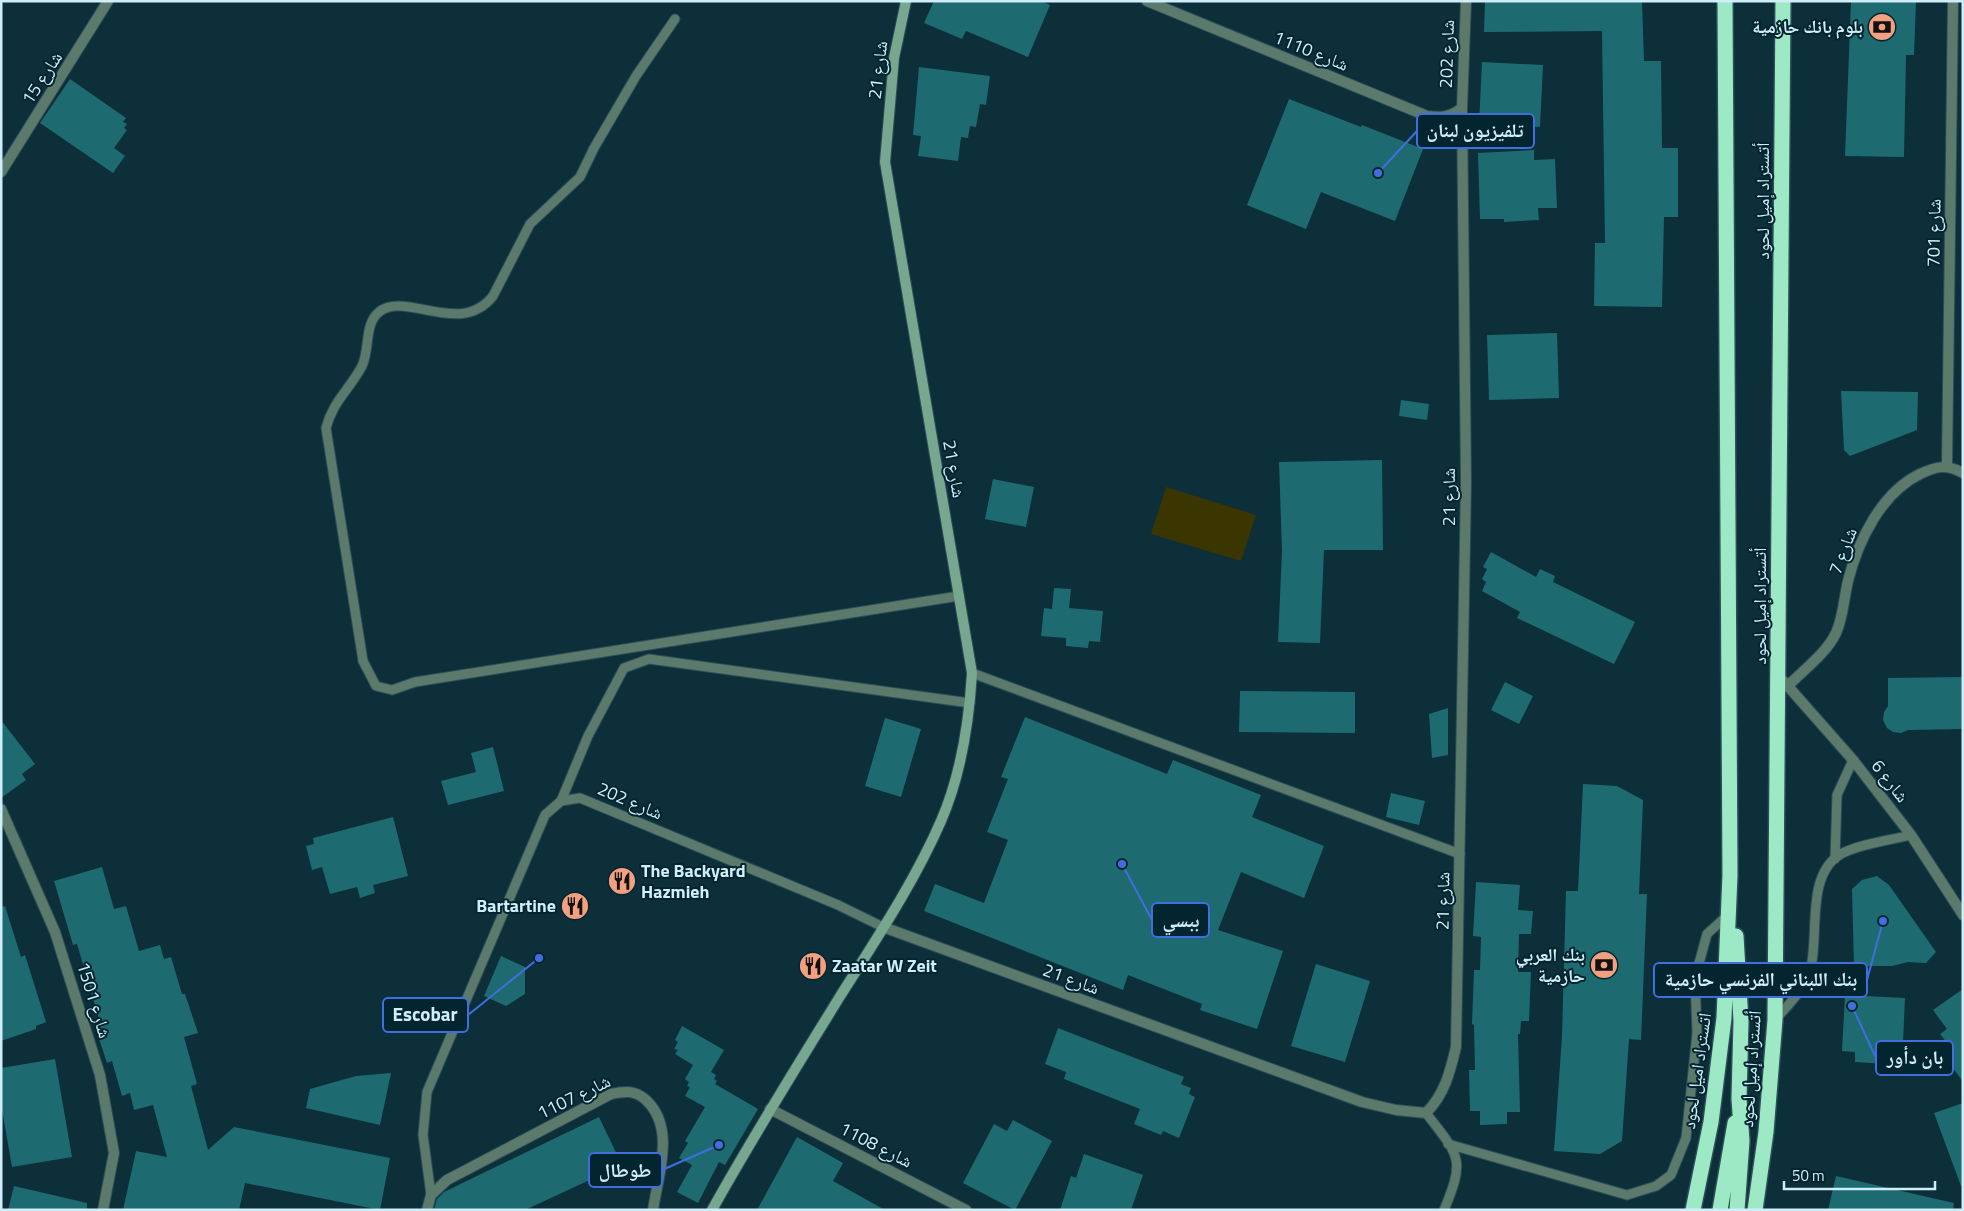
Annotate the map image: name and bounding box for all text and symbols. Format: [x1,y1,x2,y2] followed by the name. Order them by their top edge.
[1867,12,1897,42] bank icon: بلوم بانك حازمية
[1752,13,1863,40] place label: بلوم بانك حازمية
[1432,19,1461,89] street label: شارع 202
[1270,23,1353,78] street label: شارع 1110
[861,39,894,101] street label: شارع 21
[14,46,69,110] street label: شارع 15
[1417,114,1534,148] callout: تلفيزيون لبنان
[1427,115,1524,144] text: تلفيزيون لبنان
[1749,142,1776,260] street label: أتستراد إميل لحود
[1919,199,1948,267] street label: شارع 701
[936,438,973,500] street label: شارع 21
[1435,468,1462,526] street label: شارع 21
[1821,523,1864,578] street label: شارع 7
[1746,547,1773,665] street label: أتستراد إميل لحود
[1865,753,1916,808] street label: شارع 6
[593,775,667,826] street label: شارع 202
[641,857,746,905] place label: The Backyard Hazmieh
[607,866,637,896] restaurant icon: The Backyard Hazmieh
[1428,872,1457,930] street label: شارع 21
[560,891,590,921] restaurant icon: Bartartine
[476,892,556,919] place label: Bartartine
[1152,903,1209,937] callout: ببسي
[1162,905,1200,936] text: ببسي
[1516,941,1585,989] place label: بنك العربي حازمية
[1589,950,1619,980] bank icon: بنك العربي حازمية
[798,951,828,981] restaurant icon: Zaatar W Zeit
[832,952,937,979] place label: Zaatar W Zeit
[1039,956,1103,1001] street label: شارع 21
[70,958,119,1041] street label: شارع 1501
[1654,963,1867,997] callout: بنك اللبناني الفرنسي حازمية
[1665,964,1857,995] text: بنك اللبناني الفرنسي حازمية
[383,998,468,1032] callout: Escobar
[392,999,458,1028] text: Escobar
[1733,1010,1768,1128] street label: أتستراد إميل لحود
[1675,1011,1718,1131] street label: اتستراد اميل لحود
[1876,1041,1953,1075] callout: بان دأور
[1886,1042,1943,1071] text: بان دأور
[533,1067,615,1126] street label: شارع 1107
[835,1115,917,1174] street label: شارع 1108
[589,1153,662,1187] callout: طوطال
[599,1155,651,1184] text: طوطال
[1784,1158,1935,1190] scale bar
[1792,1164,1825,1187] text: 50 m

